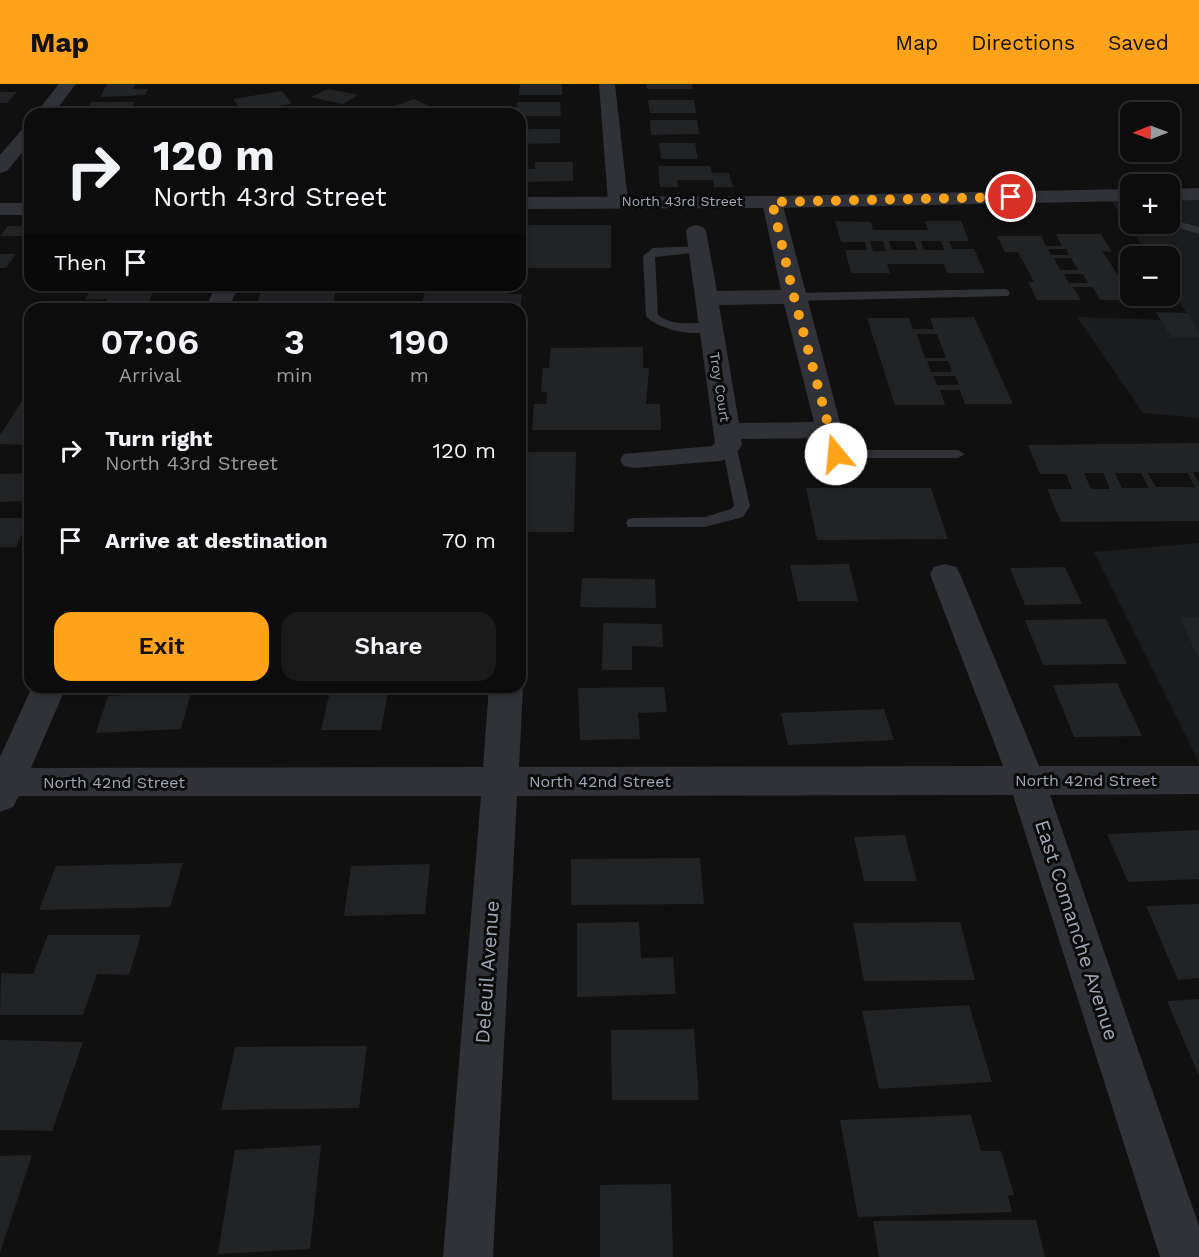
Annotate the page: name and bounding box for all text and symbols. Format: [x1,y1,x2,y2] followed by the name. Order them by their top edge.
[30,26,89,59] text: Map
[895,30,938,55] text: Map
[971,30,1075,55] text: Directions
[1108,30,1169,55] text: Saved
[1120,102,1180,162] north arrow
[1120,102,1180,306] map controls
[153,131,275,180] text: 120 m
[54,132,132,210] icon: right
[985,171,1036,222] pin
[1120,174,1180,234] button: +
[994,180,1027,213] icon: arrive
[153,181,386,213] text: North 43rd Street
[621,193,743,209] street label: North 43rd Street
[119,246,152,279] icon: arrive
[1120,246,1180,306] button: −
[54,250,107,275] text: Then
[101,321,199,363] text: 07:06
[284,321,305,363] text: 3
[389,321,449,363] text: 190
[707,351,733,423] street label: Troy Court
[119,363,181,387] text: Arrival
[276,363,313,387] text: min
[410,363,429,387] text: m
[804,422,868,486] position arrow
[105,426,212,451] text: Turn right
[54,434,87,467] icon: right
[432,438,496,463] text: 120 m
[105,451,278,475] text: North 43rd Street
[54,524,87,557] icon: arrive
[105,528,328,553] text: Arrive at destination
[442,528,496,553] text: 70 m
[54,612,269,681] button: Exit
[281,612,496,681] button: Share
[1015,771,1157,790] street label: North 42nd Street
[529,772,671,791] street label: North 42nd Street
[43,773,185,792] street label: North 42nd Street
[1030,817,1124,1043] street label: East Comanche Avenue
[470,900,504,1044] street label: Deleuil Avenue

